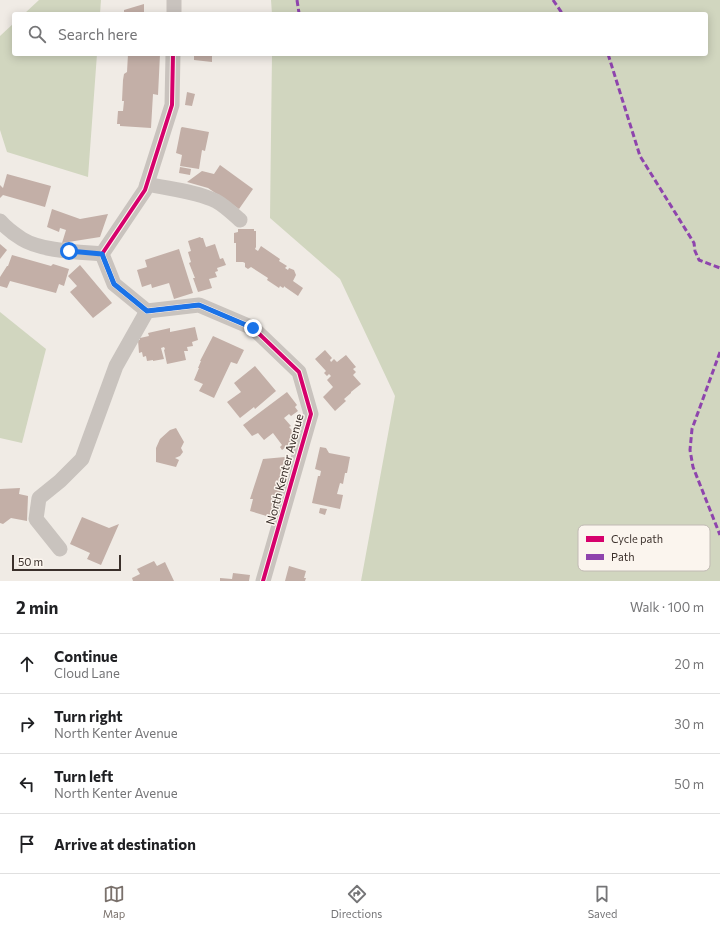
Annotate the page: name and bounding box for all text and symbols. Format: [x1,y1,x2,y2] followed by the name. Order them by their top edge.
[12,12,708,56] search box
[26,23,48,45] icon: search
[58,25,137,43] text: Search here
[60,242,78,260] route start
[244,319,262,337] route end
[262,412,306,526] street label: North Kenter Avenue
[578,525,710,571] legend
[611,532,663,545] text: Cycle path
[611,550,634,563] text: Path
[12,553,121,572] scale bar
[18,555,43,568] text: 50 m
[16,597,58,618] text: 2 min
[630,599,704,615] text: Walk · 100 m
[54,647,118,665] text: Continue
[16,653,38,675] icon: ahead
[675,656,704,672] text: 20 m
[54,665,120,681] text: Cloud Lane
[54,707,123,725] text: Turn right
[16,713,38,735] icon: right
[674,716,704,732] text: 30 m
[54,725,178,741] text: North Kenter Avenue
[54,767,113,785] text: Turn left
[16,773,38,795] icon: left
[674,776,704,792] text: 50 m
[54,785,178,801] text: North Kenter Avenue
[16,833,38,855] icon: arrive
[54,835,196,853] text: Arrive at destination
[103,883,125,920] tab: Map
[331,883,382,920] tab: Directions
[588,883,617,920] tab: Saved

